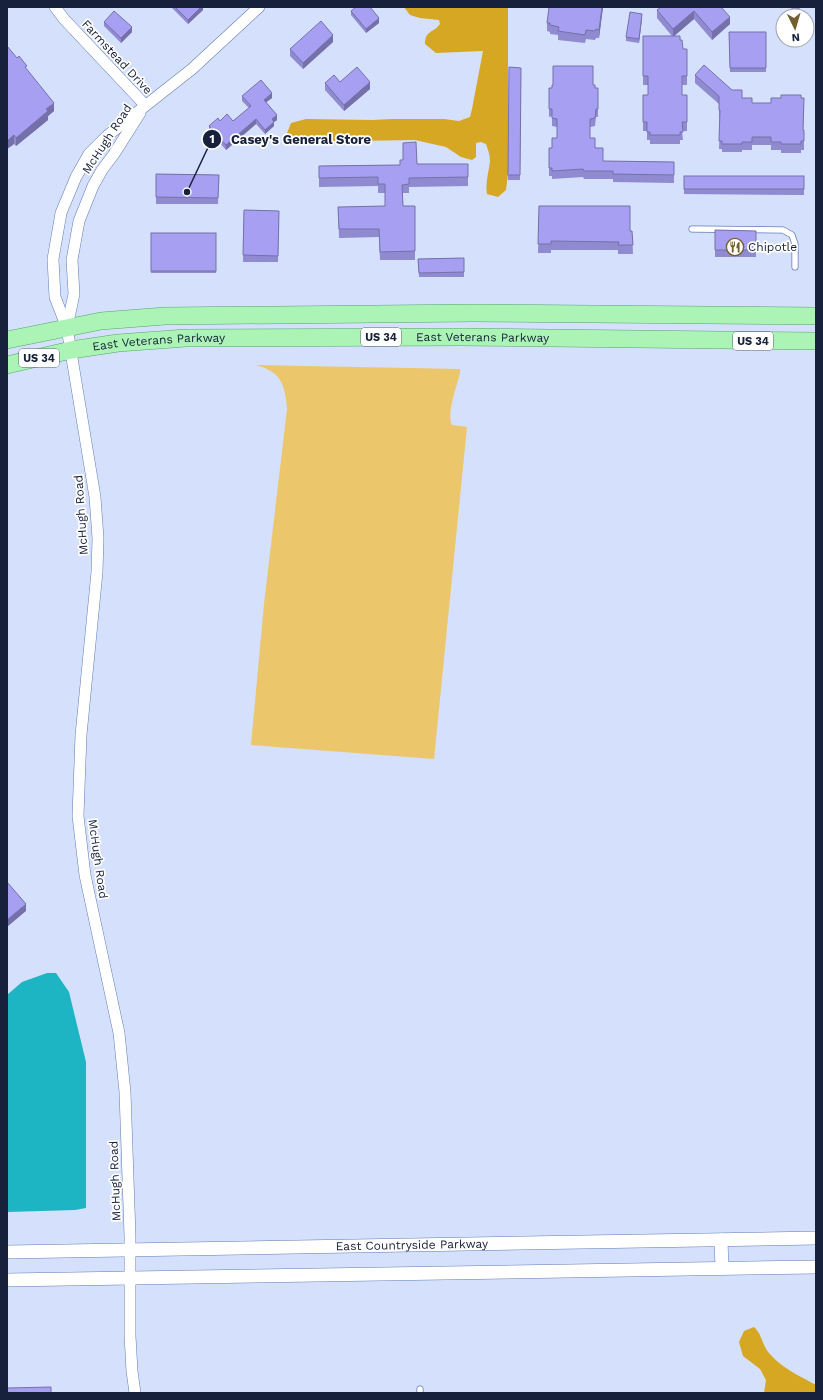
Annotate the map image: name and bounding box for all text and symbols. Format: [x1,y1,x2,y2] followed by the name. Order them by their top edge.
[775,8,815,48] north arrow
[79,17,155,97] street label: Farmstead Drive
[791,31,800,44] text: N
[79,102,135,176] street label: McHugh Road
[202,127,379,152] callout: Casey's General Store
[209,132,215,146] text: 1
[231,132,371,147] text: Casey's General Store
[725,237,745,257] restaurant icon: Chipotle
[748,240,797,254] place label: Chipotle
[361,328,401,346] road number: US 34
[416,330,550,345] street label: East Veterans Parkway
[91,331,226,354] street label: East Veterans Parkway
[733,332,773,350] road number: US 34
[19,349,59,367] road number: US 34
[71,475,91,555] street label: McHugh Road
[85,818,111,900] street label: McHugh Road
[107,1141,123,1221] street label: McHugh Road
[336,1237,489,1253] street label: East Countryside Parkway

